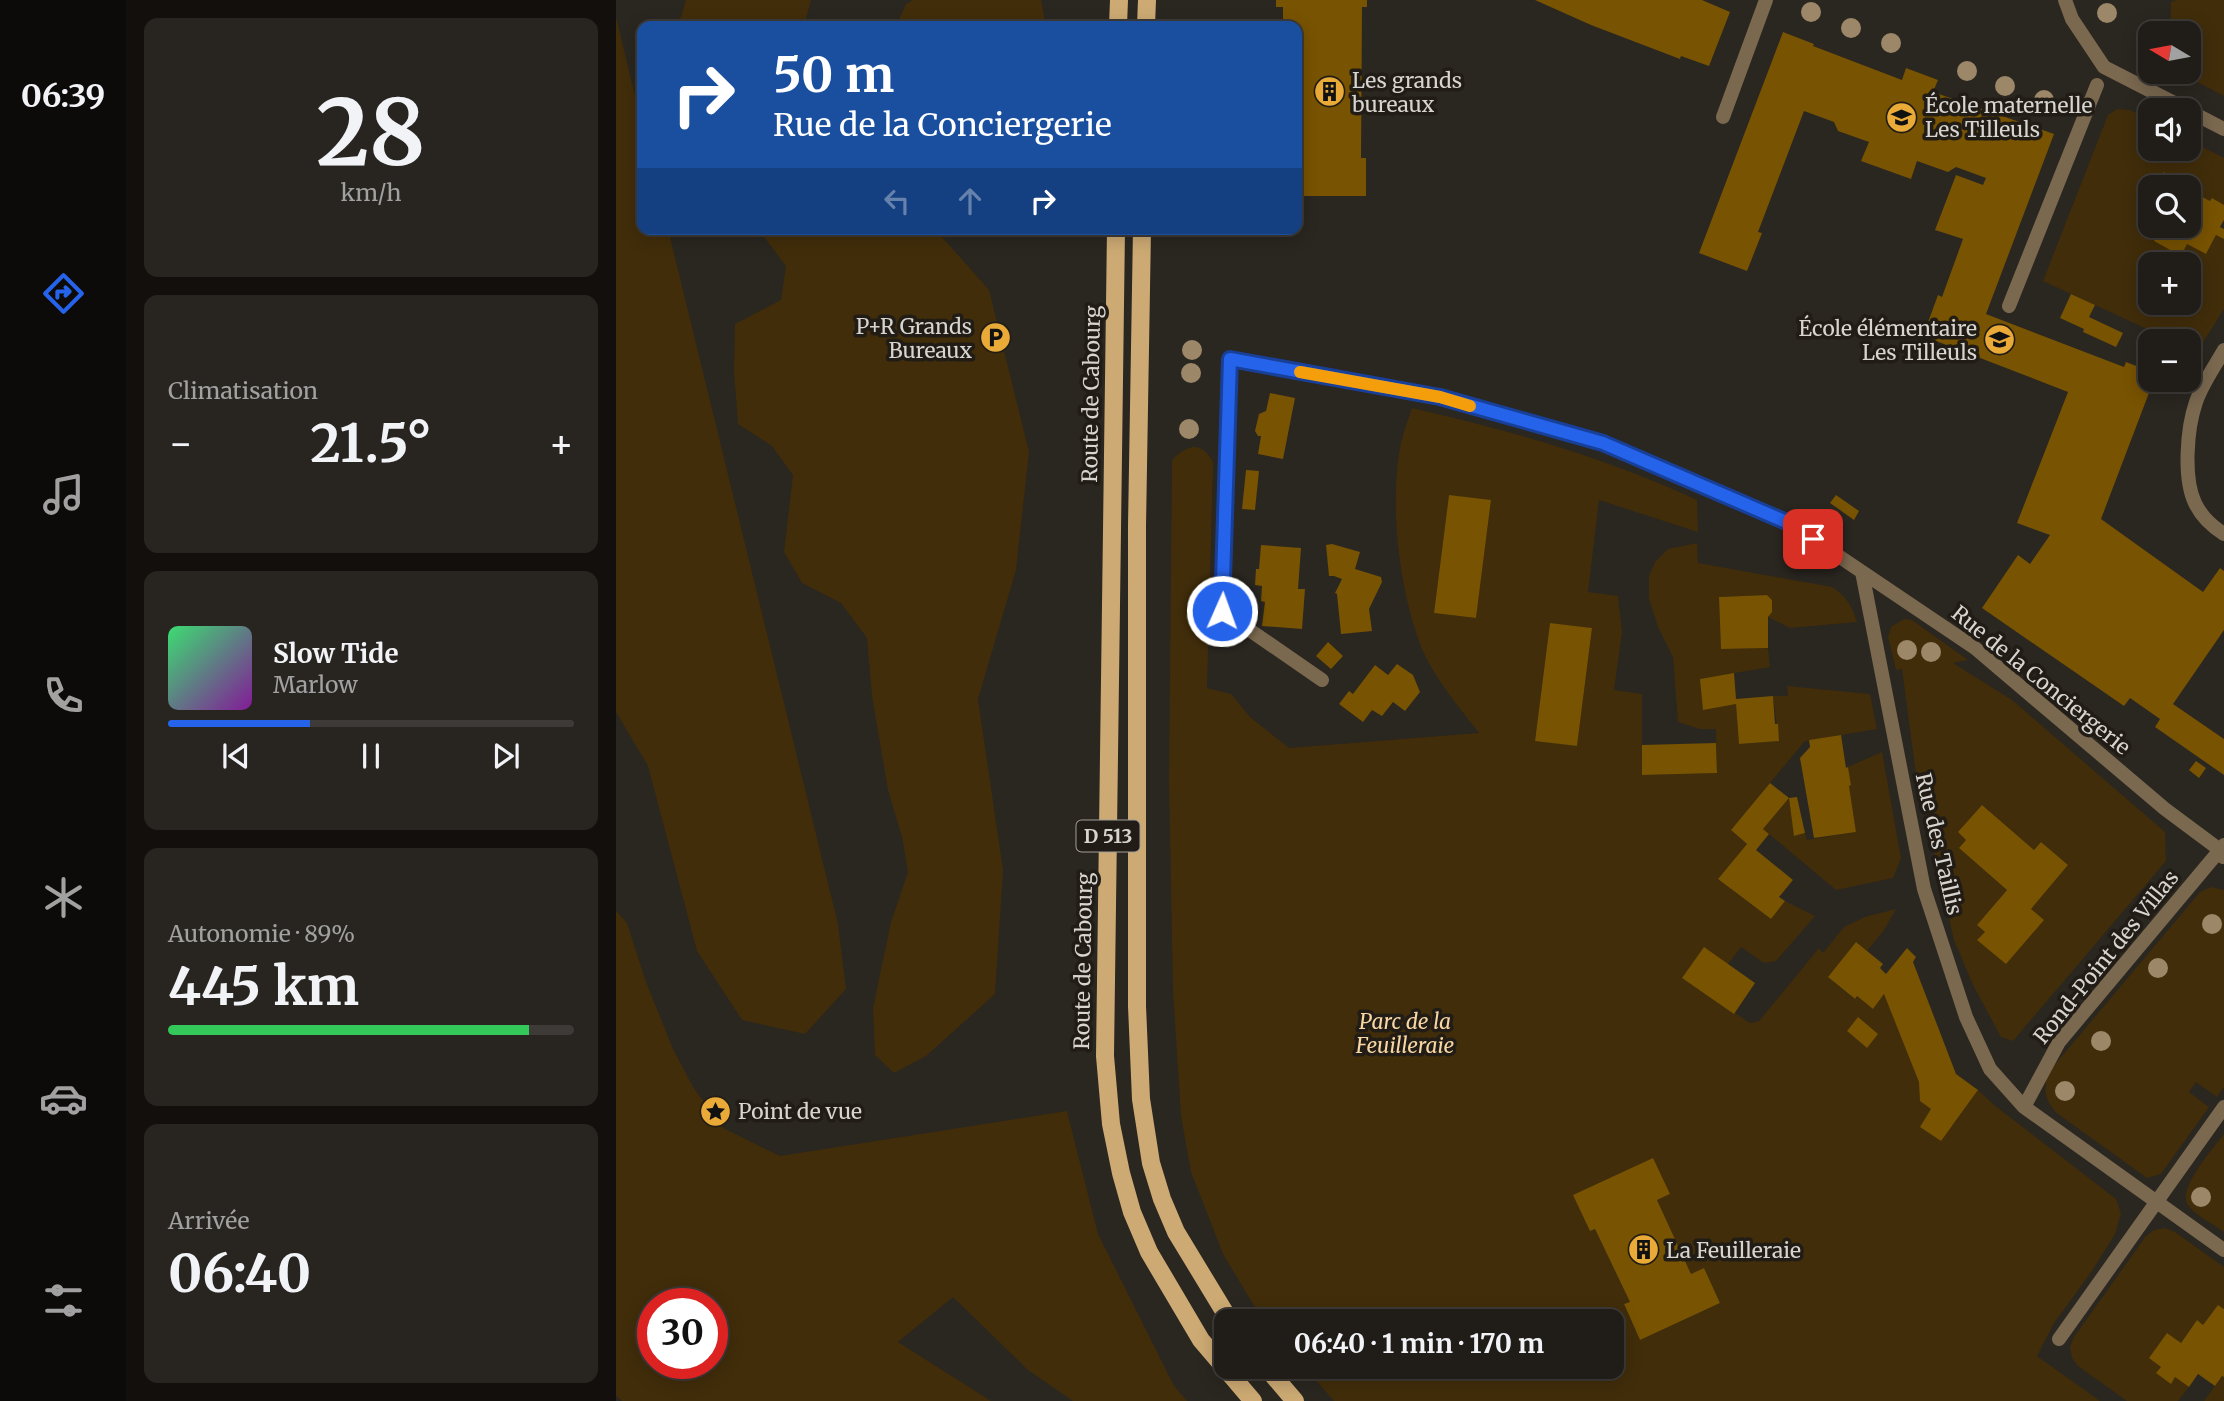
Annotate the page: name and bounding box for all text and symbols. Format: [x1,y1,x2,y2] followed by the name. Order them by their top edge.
[2138,21,2202,84] north arrow
[2138,21,2201,392] map controls
[773,44,894,105] text: 50 m
[658,49,749,140] icon: right
[1351,67,1462,118] place label: Les grands bureaux
[316,75,426,190] text: 28
[1312,75,1346,109] building icon: Les grands bureaux
[21,76,105,116] text: 06:39
[1925,91,2092,143] place label: École maternelle Les Tilleuls
[2138,98,2201,161] button: sound
[1885,100,1919,134] school or university icon: École maternelle Les Tilleuls
[773,105,1112,145] text: Rue de la Conciergerie
[2138,175,2201,238] button: search
[341,178,401,207] text: km/h
[878,182,916,220] icon: left
[951,182,989,220] icon: ahead
[1024,182,1062,220] icon: right
[2138,252,2201,315] button: +
[39,269,88,318] icon: directions
[1076,305,1106,483] street label: Route de Cabourg
[856,313,973,364] place label: P+R Grands Bureaux
[1799,314,1977,366] place label: École élémentaire Les Tilleuls
[978,321,1012,355] parking icon: P+R Grands Bureaux
[1983,323,2017,357] school or university icon: École élémentaire Les Tilleuls
[2138,329,2201,392] button: −
[168,376,318,405] text: Climatisation
[310,411,432,476] text: 21.5°
[168,420,193,467] text: −
[549,420,574,467] text: +
[39,470,88,519] icon: music
[1783,509,1843,569] pin
[1794,520,1832,558] icon: arrive
[1185,574,1259,648] position arrow
[1946,600,2136,760] street label: Rue de la Conciergerie
[273,637,399,670] text: Slow Tide
[273,670,358,699] text: Marlow
[39,671,88,720] icon: phone
[217,737,255,775] icon: previous
[352,737,390,775] icon: pause
[487,737,525,775] icon: next
[1910,770,1968,918] street label: Rue des Taillis
[1077,820,1140,852] road number: D 513
[2028,865,2184,1049] street label: Rond-Point des Villas
[1068,872,1098,1050] street label: Route de Cabourg
[39,873,88,922] icon: climate
[168,919,355,948] text: Autonomie · 89%
[168,954,359,1019] text: 445 km
[1355,1008,1454,1059] park label: Parc de la Feuilleraie
[39,1074,88,1123] icon: car
[698,1094,732,1128] place icon: Point de vue
[738,1098,862,1125] place label: Point de vue
[168,1206,250,1235] text: Arrivée
[1626,1233,1660,1267] building icon: La Feuilleraie
[1666,1237,1801,1264] place label: La Feuilleraie
[168,1241,311,1306] text: 06:40
[39,1276,88,1325] icon: filters
[637,1288,728,1379] speed limit sign: 30
[1294,1327,1544,1360] text: 06:40 · 1 min · 170 m

